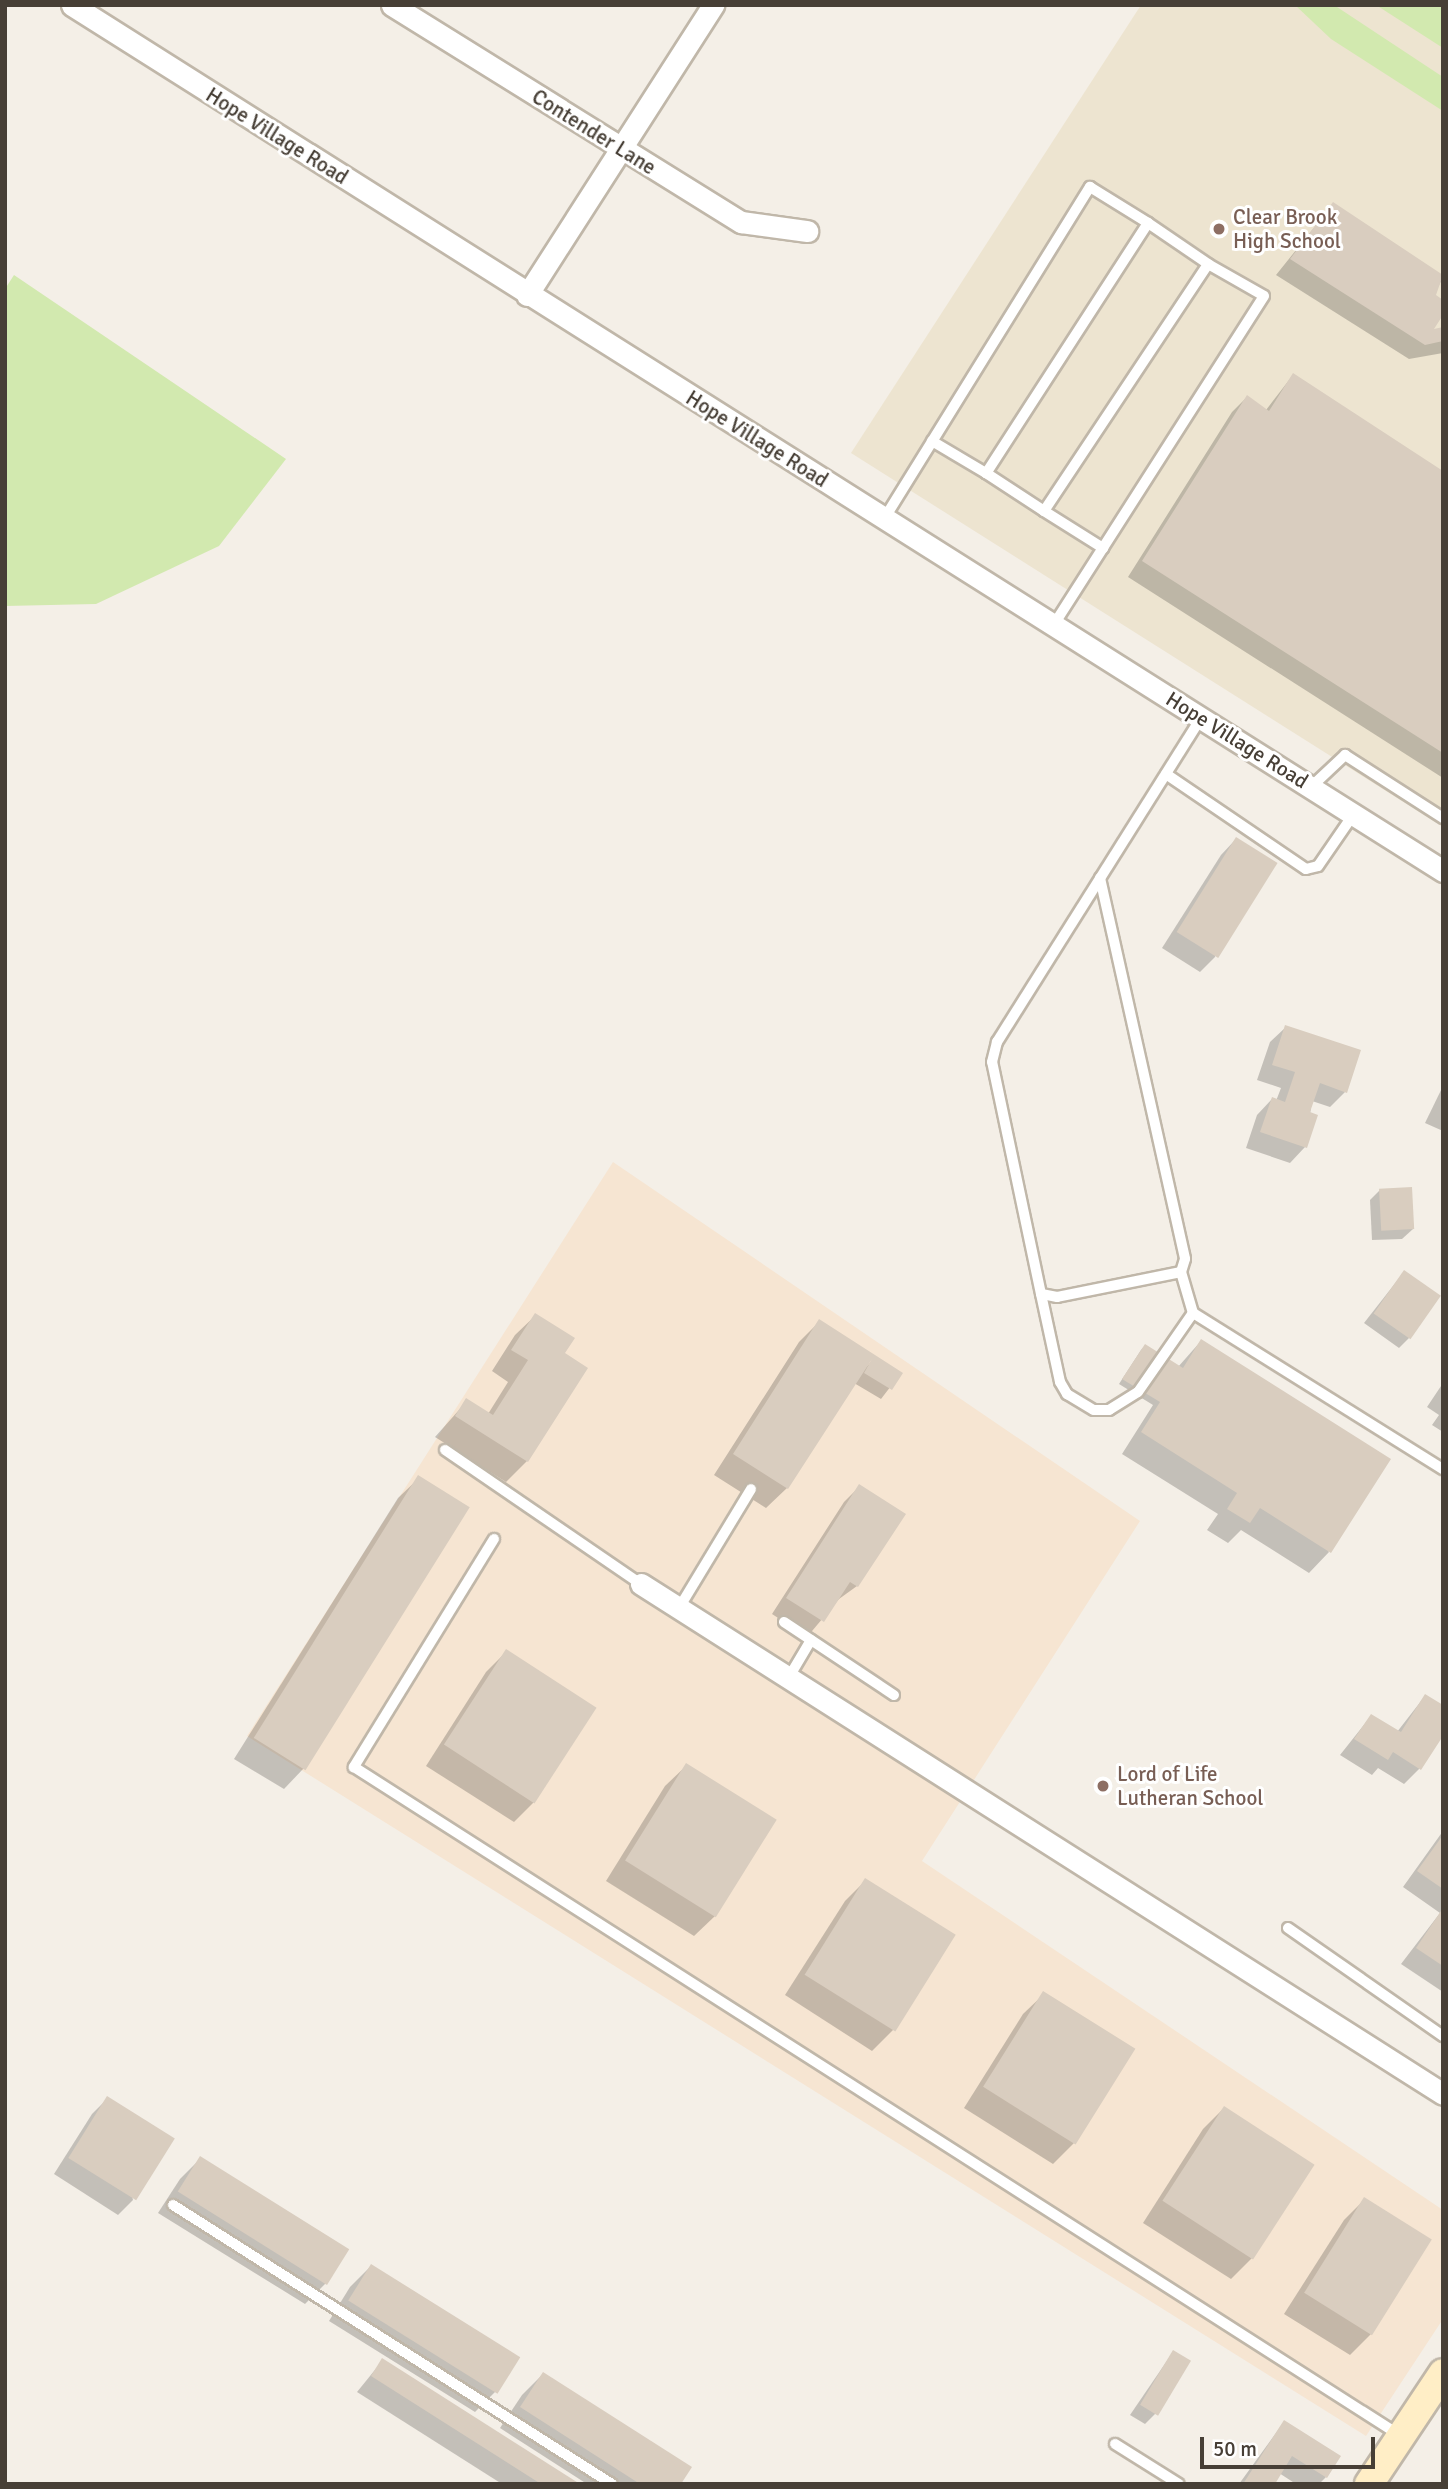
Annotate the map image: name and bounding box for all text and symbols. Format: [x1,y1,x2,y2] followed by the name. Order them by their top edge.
[201,82,353,190] street label: Hope Village Road
[527,84,661,180] street label: Contender Lane
[1233,204,1341,254] place label: Clear Brook High School
[1211,221,1227,237] marker: Clear Brook High School
[681,385,833,493] street label: Hope Village Road
[1161,686,1313,794] street label: Hope Village Road
[1117,1761,1264,1811] place label: Lord of Life Lutheran School
[1095,1778,1111,1794] marker: Lord of Life Lutheran School
[1203,2422,1378,2466] scale bar
[1213,2436,1257,2462] text: 50 m

